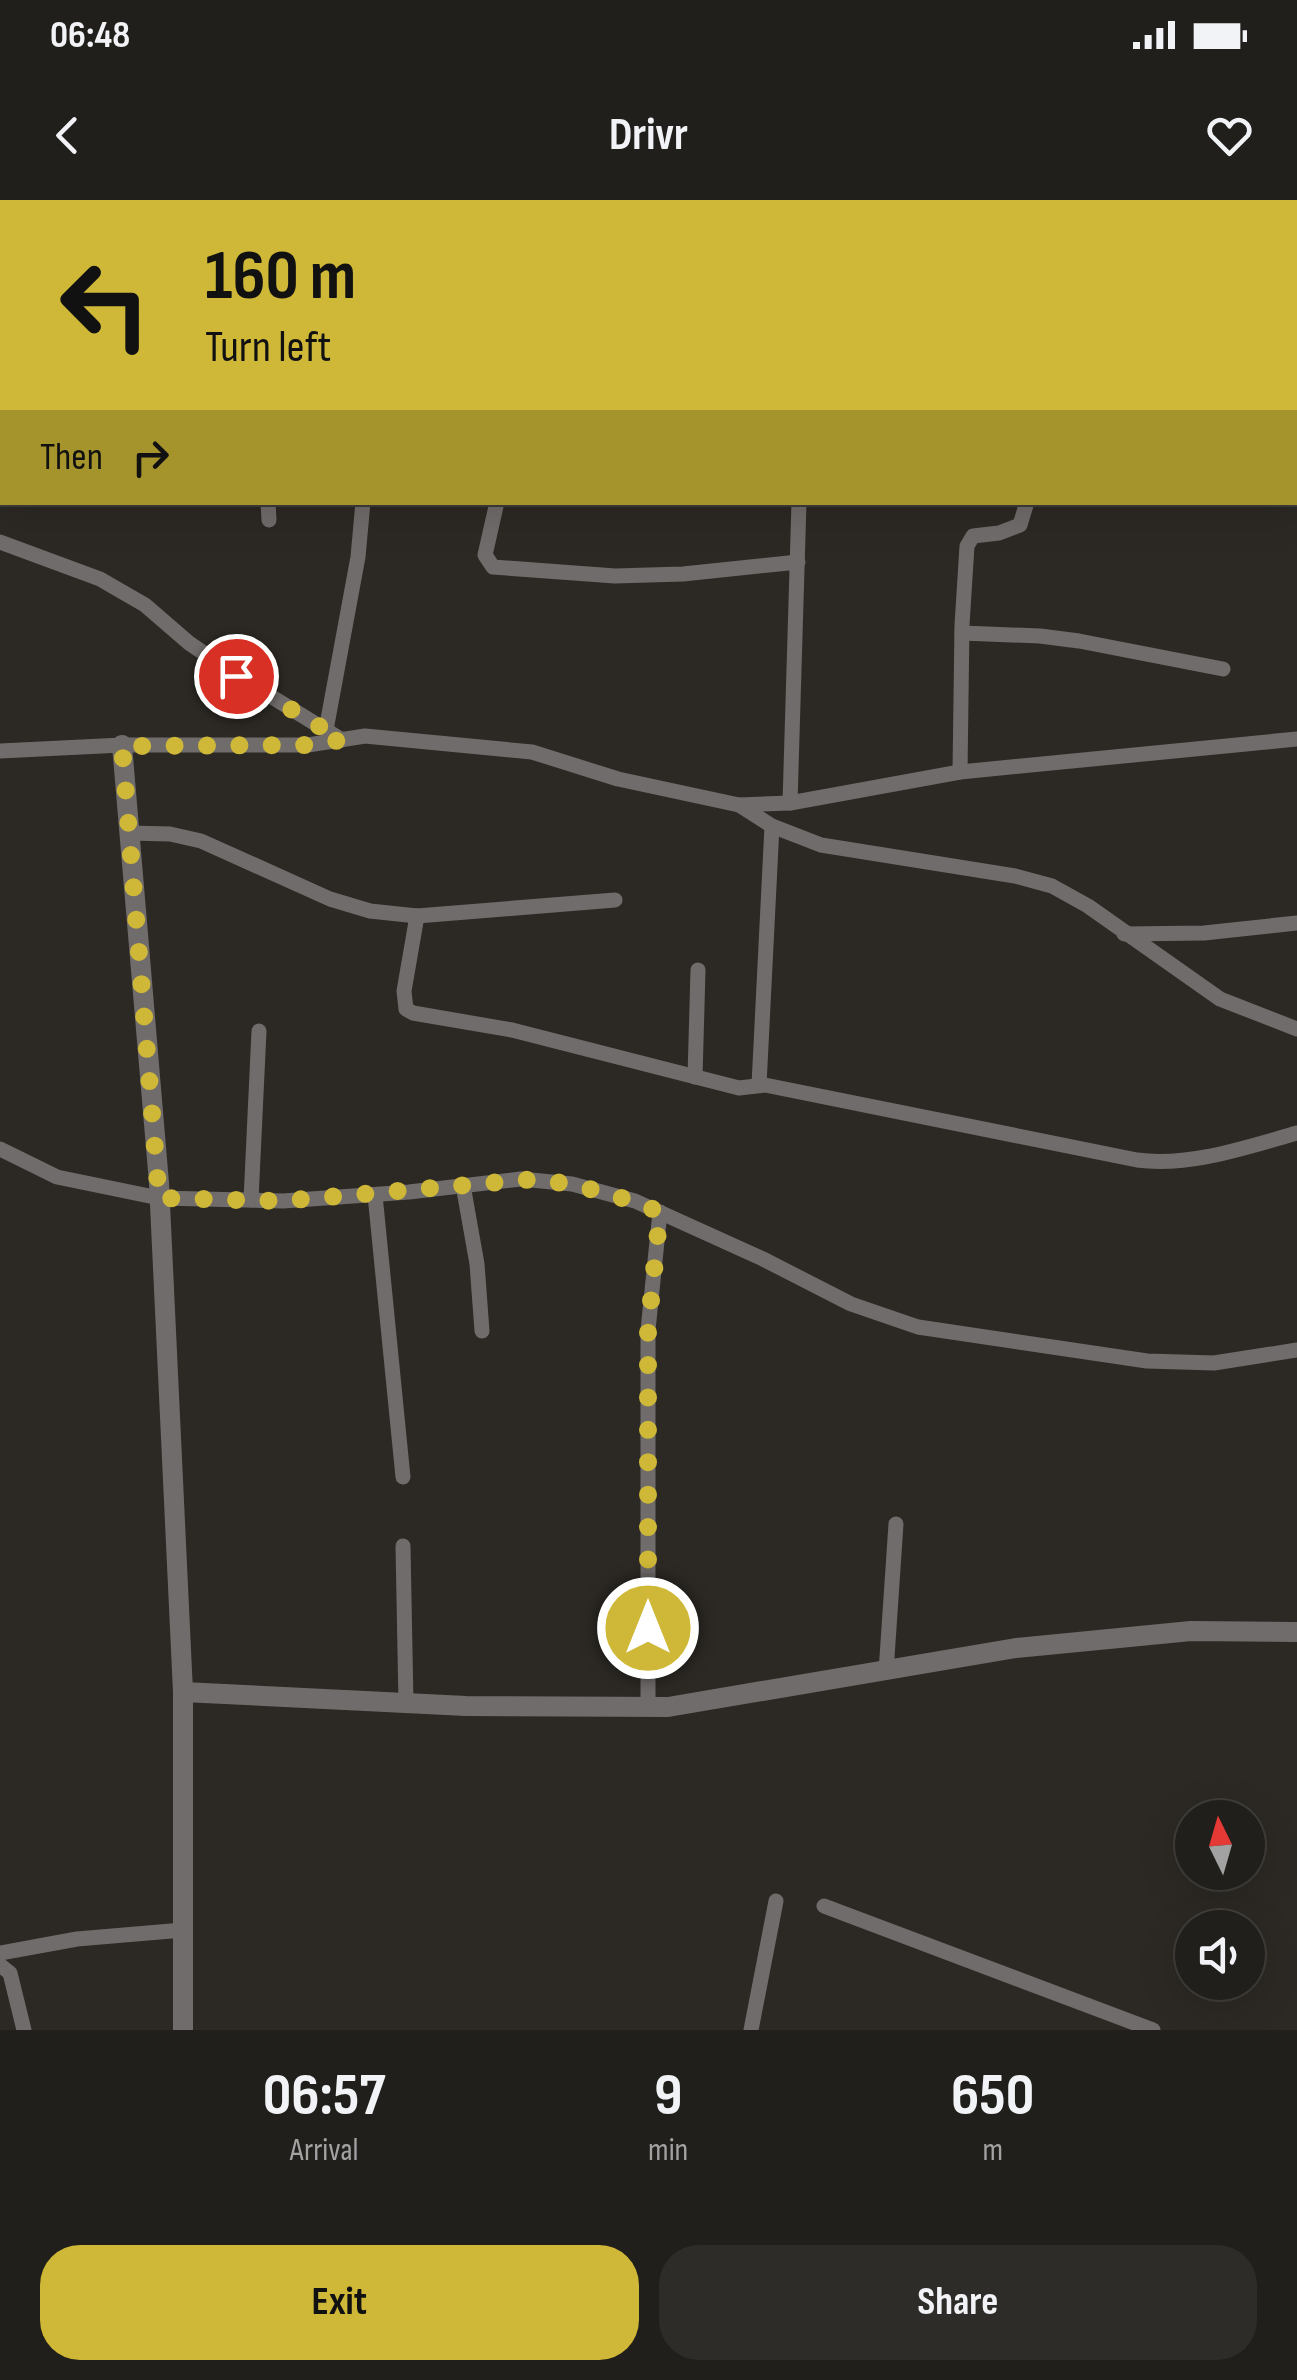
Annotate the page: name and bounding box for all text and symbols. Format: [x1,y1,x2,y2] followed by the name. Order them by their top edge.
[50,13,130,58] text: 06:48
[40,108,95,163] icon: back
[609,108,688,163] text: Drivr
[1202,108,1257,163] icon: heart
[205,235,356,319] text: 160 m
[40,240,170,370] icon: left
[205,320,331,375] text: Turn left
[123,430,178,485] icon: right
[40,435,103,480] text: Then
[194,634,279,719] pin
[209,649,264,704] icon: arrive
[596,1576,700,1680] position arrow
[1175,1800,1265,1890] north arrow
[1175,1800,1265,2000] map controls
[1175,1910,1265,2000] button: sound
[263,2060,385,2132] text: 06:57
[654,2060,682,2132] text: 9
[951,2060,1034,2132] text: 650
[290,2131,358,2170] text: Arrival
[648,2131,688,2170] text: min
[982,2131,1003,2170] text: m
[40,2245,639,2360] button: Exit
[659,2245,1257,2360] button: Share

